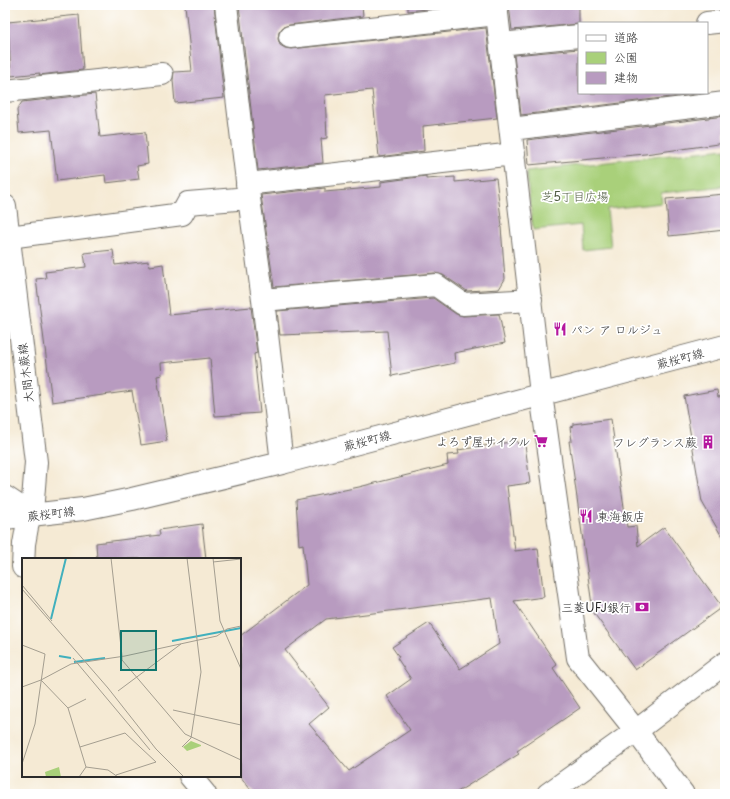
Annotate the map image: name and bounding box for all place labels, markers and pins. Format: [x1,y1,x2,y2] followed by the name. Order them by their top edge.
[571,320,663,338] place label: パン ア ロルジュ
[552,321,568,337] restaurant icon: パン ア ロルジュ
[436,432,530,450] place label: よろず屋サイクル
[533,433,549,449] supermarket icon: よろず屋サイクル
[613,433,697,451] place label: フレグランス蕨
[700,434,716,450] building icon: フレグランス蕨
[597,507,645,525] place label: 東海飯店
[578,508,594,524] restaurant icon: 東海飯店
[561,598,631,616] place label: 三菱UFJ銀行
[634,599,650,615] bank icon: 三菱UFJ銀行

